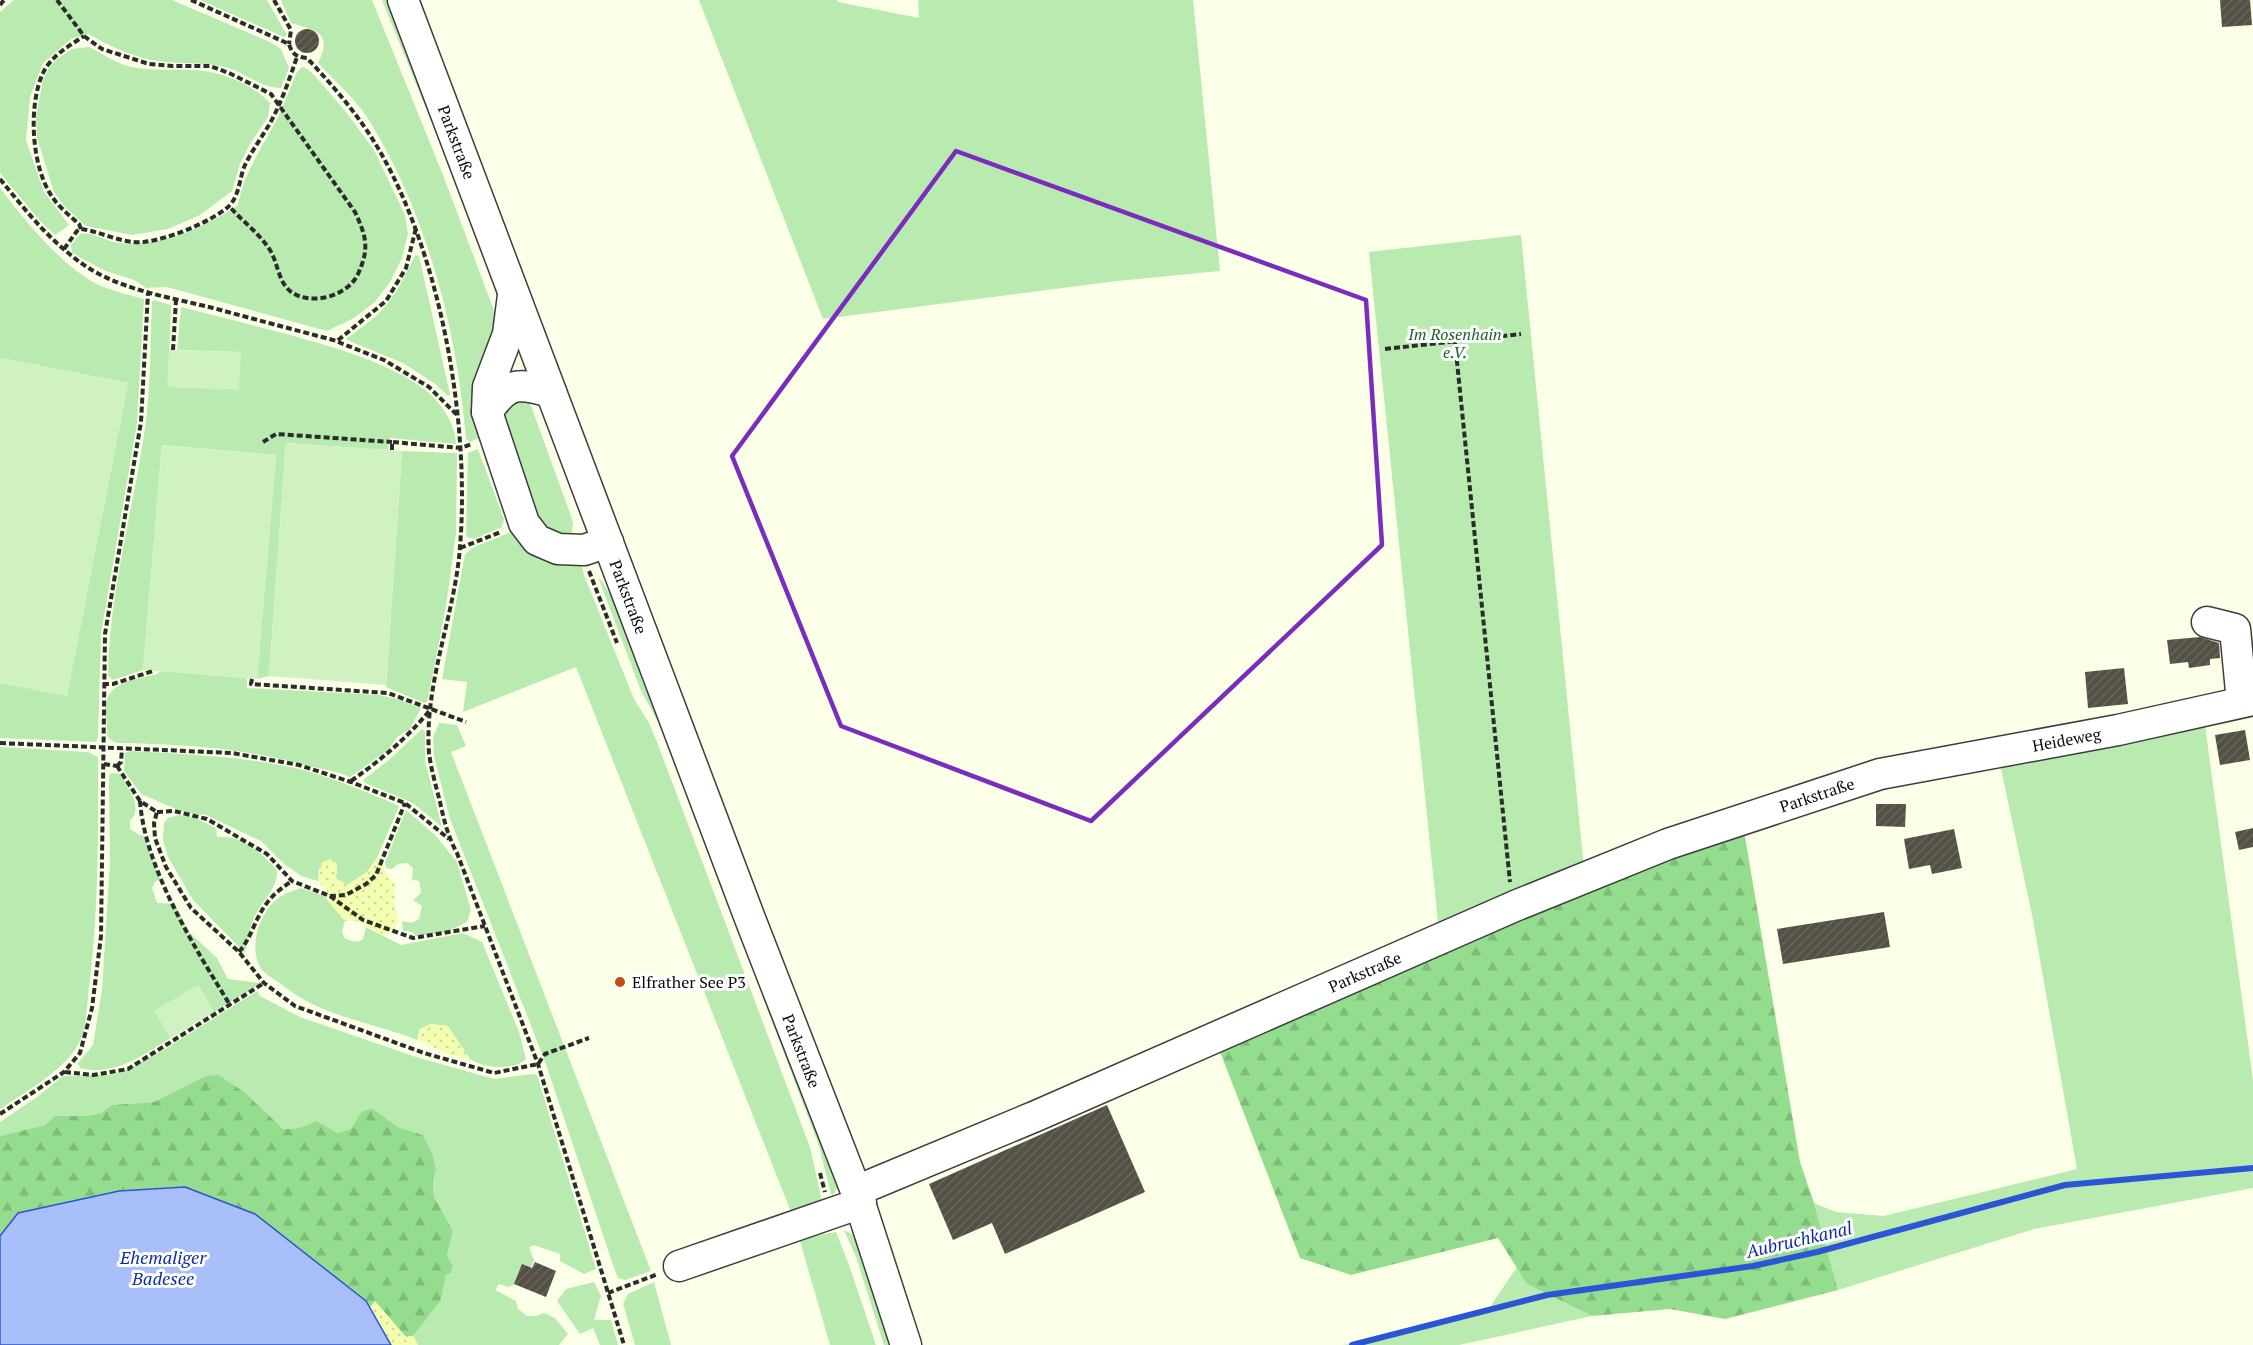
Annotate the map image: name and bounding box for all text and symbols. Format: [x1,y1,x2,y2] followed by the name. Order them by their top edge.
[433,102,481,182] street label: Parkstraße
[1407,323,1502,363] park label: Im Rosenhain e.V.
[604,557,652,637] street label: Parkstraße
[2030,722,2103,757] street label: Heideweg
[1777,772,1857,817] street label: Parkstraße
[1325,946,1405,997] street label: Parkstraße
[632,971,746,993] place label: Elfrather See P3
[613,975,627,989] marker: Elfrather See P3
[777,1011,826,1091] street label: Parkstraße
[1743,1215,1854,1263] water label: Aubruchkanal
[119,1245,207,1290] water label: Ehemaliger Badesee

